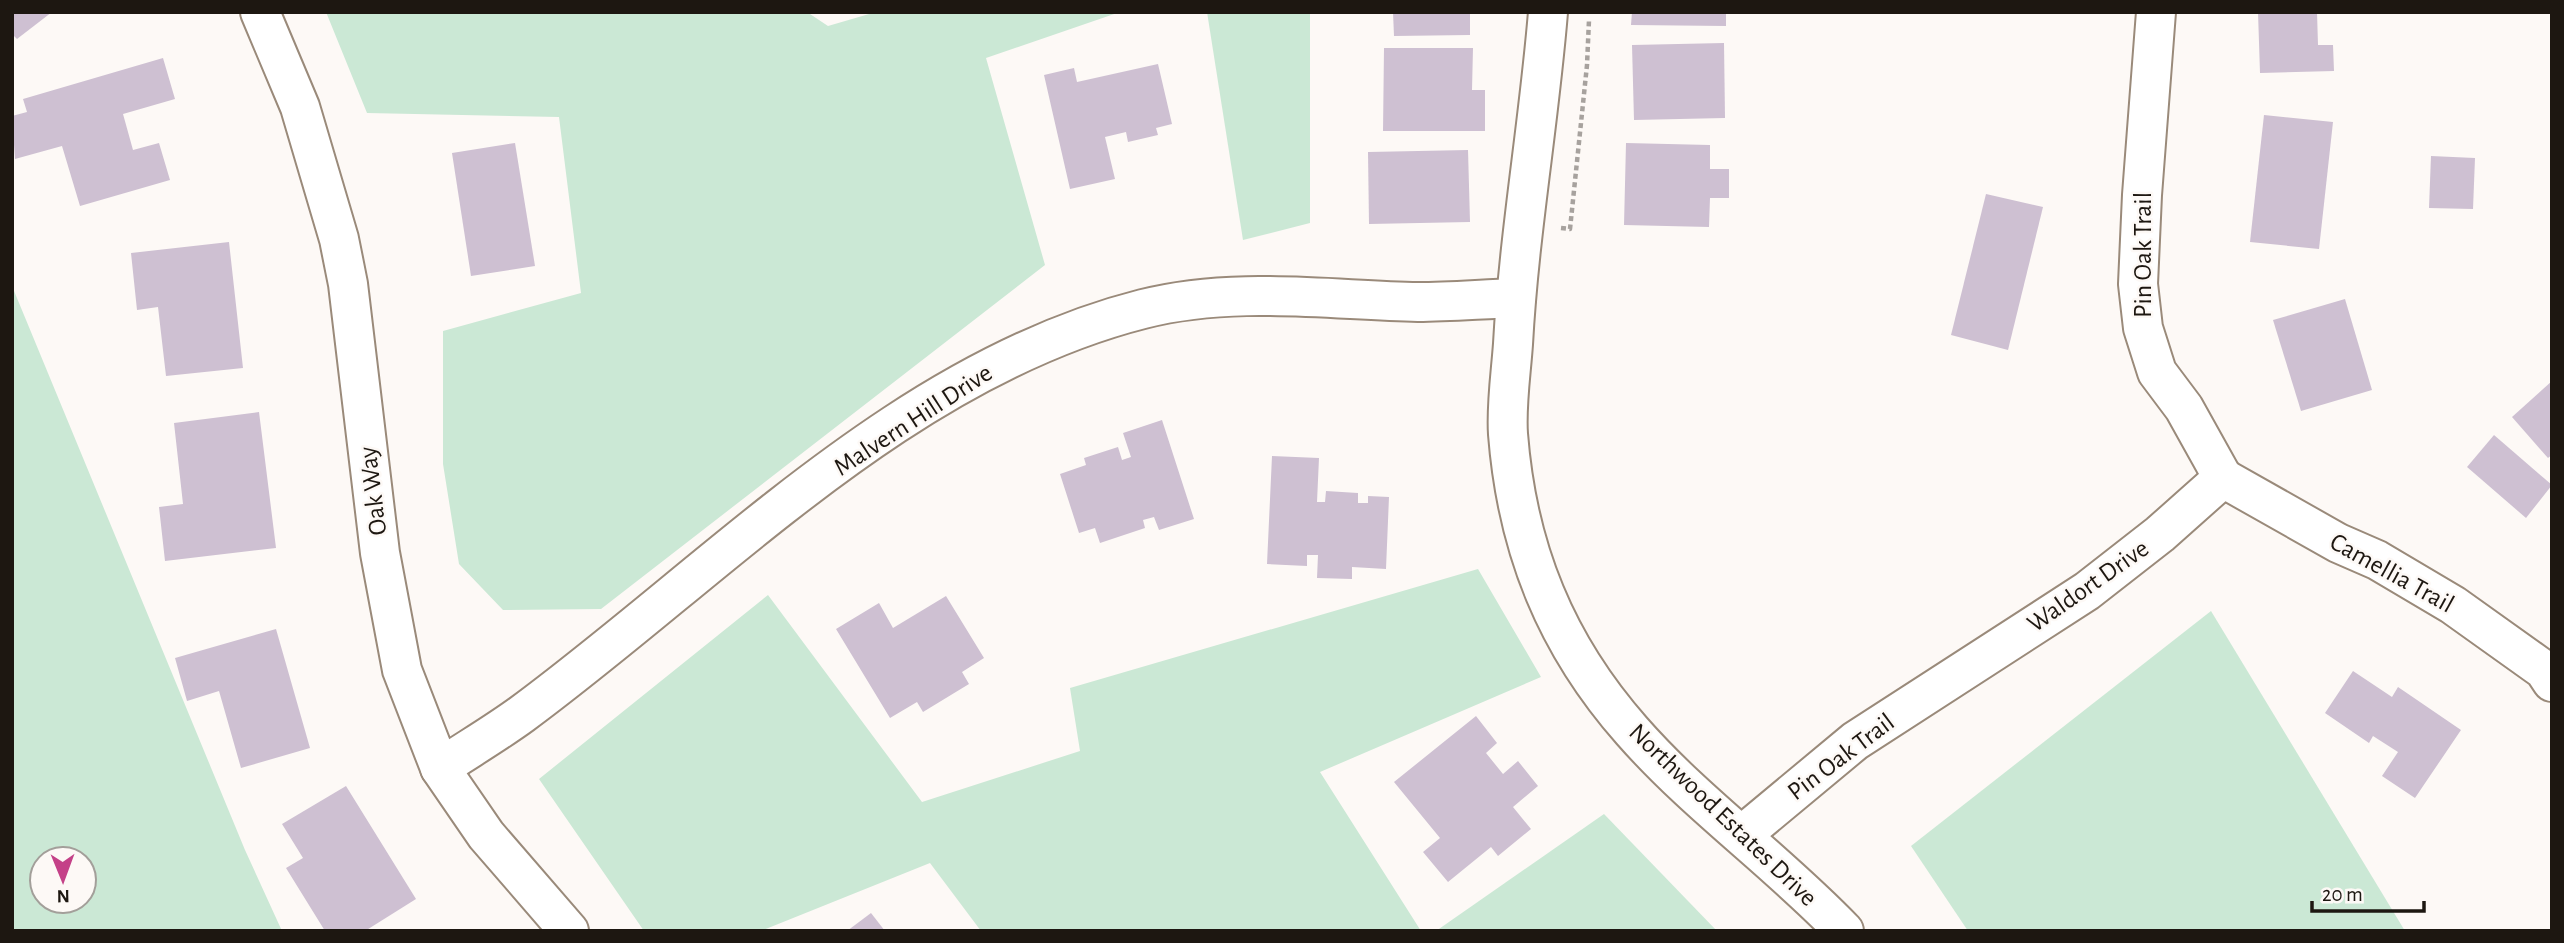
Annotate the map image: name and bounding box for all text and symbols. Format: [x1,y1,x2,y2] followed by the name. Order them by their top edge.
[2130,192,2156,318] street label: Pin Oak Trail
[829,359,997,481] street label: Malvern Hill Drive
[355,445,391,537] street label: Oak Way
[2326,528,2458,618] street label: Camellia Trail
[2023,535,2153,637] street label: Waldort Drive
[1783,709,1899,805] street label: Pin Oak Trail
[1624,719,1822,911] street label: Northwood Estates Drive
[28,845,98,915] north arrow
[2312,870,2424,914] scale bar
[2322,884,2363,905] text: 20 m
[56,886,70,905] text: N

